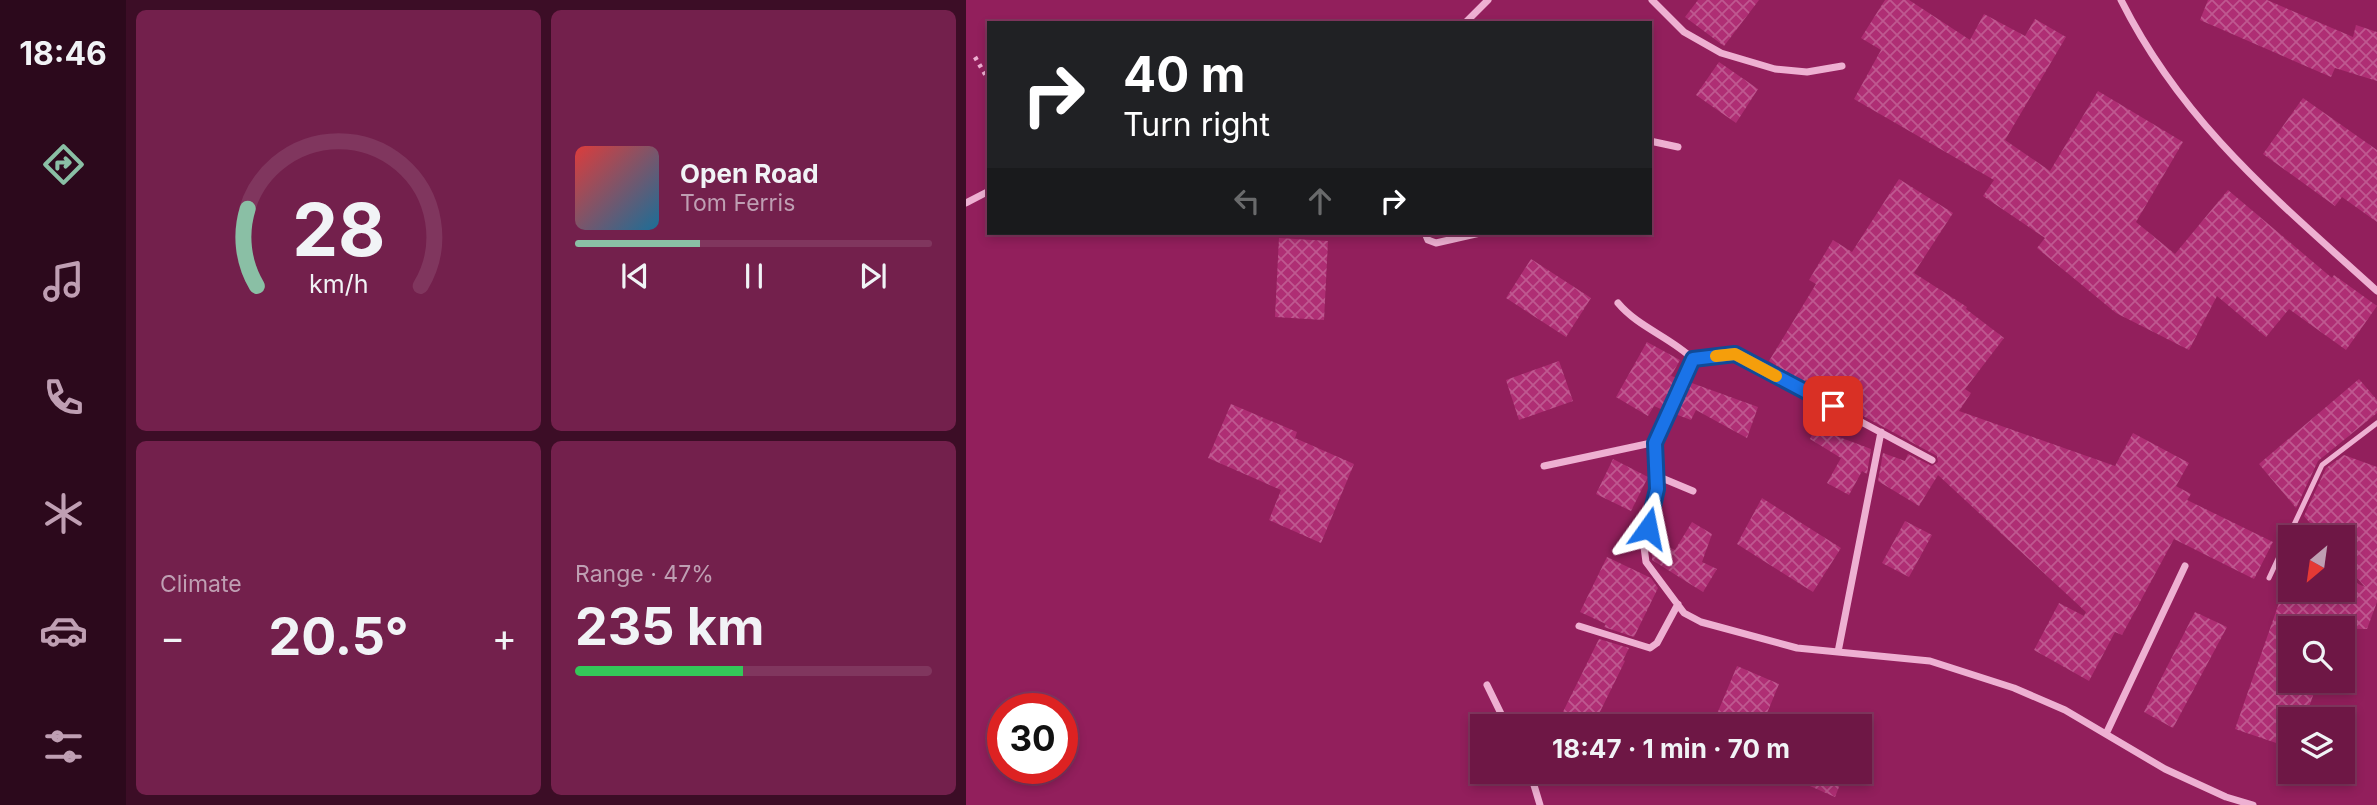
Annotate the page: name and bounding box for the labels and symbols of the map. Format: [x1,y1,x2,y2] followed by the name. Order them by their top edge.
[1803,376,1863,436] pin
[1611,491,1685,565] position arrow
[2278,525,2356,602] north arrow
[987,693,1078,784] speed limit sign: 30

